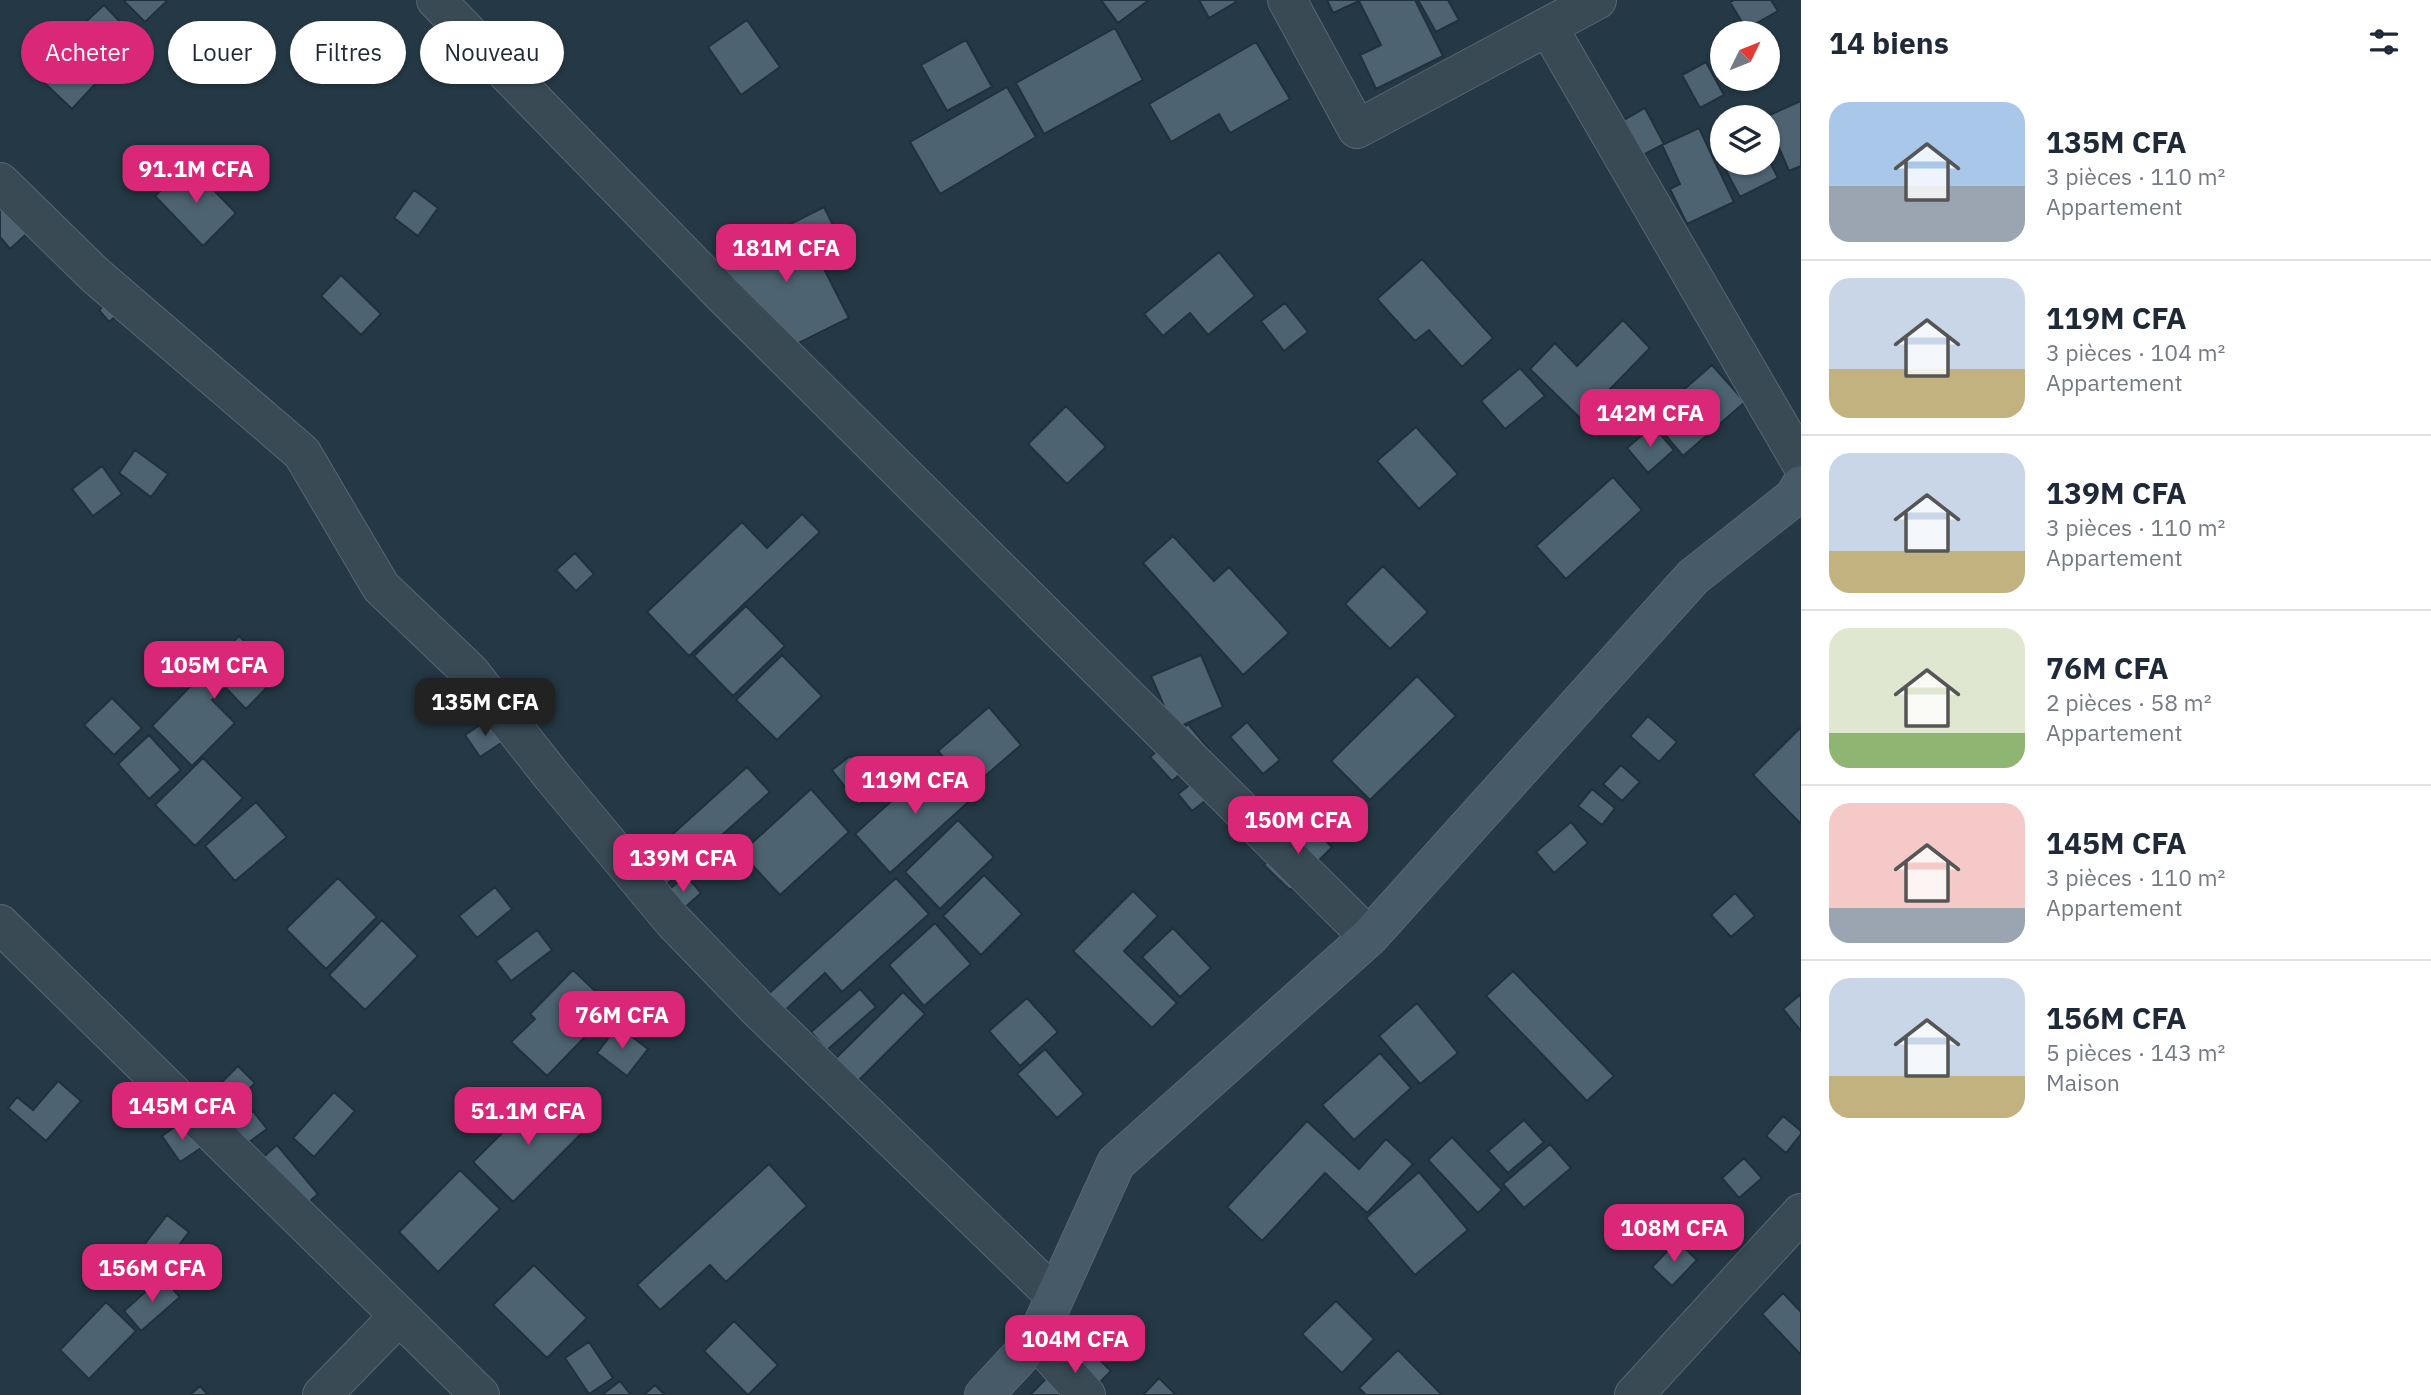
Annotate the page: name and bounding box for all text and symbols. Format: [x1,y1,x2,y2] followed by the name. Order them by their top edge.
[21,21,154,84] chip: Acheter
[168,21,276,84] chip: Louer
[290,21,406,84] chip: Filtres
[420,21,564,84] chip: Nouveau
[1710,21,1780,91] north arrow
[1710,21,1780,175] map controls
[1829,23,1949,62] text: 14 biens
[2365,23,2403,61] icon: filters
[1710,105,1780,175] button: layers
[2046,122,2187,161] text: 135M CFA
[1885,130,1969,214] icon: home
[116,146,276,205] pin: 91.1M CFA
[139,153,253,183] text: 91.1M CFA
[2046,161,2225,191] text: 3 pièces · 110 m²
[2046,191,2183,221] text: Appartement
[714,224,858,284] pin: 181M CFA
[732,232,840,262] text: 181M CFA
[2046,298,2187,337] text: 119M CFA
[1885,306,1969,390] icon: home
[2046,337,2225,367] text: 3 pièces · 104 m²
[2046,367,2183,397] text: Appartement
[1578,390,1722,449] pin: 142M CFA
[1596,397,1704,427] text: 142M CFA
[2046,473,2187,512] text: 139M CFA
[1885,481,1969,565] icon: home
[2046,512,2225,542] text: 3 pièces · 110 m²
[2046,542,2183,572] text: Appartement
[142,642,286,701] pin: 105M CFA
[2046,648,2169,687] text: 76M CFA
[160,649,268,679] text: 105M CFA
[1885,656,1969,740] icon: home
[413,678,557,738] pin: 135M CFA
[431,686,539,716] text: 135M CFA
[2046,687,2212,717] text: 2 pièces · 58 m²
[2046,717,2183,747] text: Appartement
[843,756,987,816] pin: 119M CFA
[861,764,969,794] text: 119M CFA
[1226,796,1370,856] pin: 150M CFA
[1244,804,1352,834] text: 150M CFA
[2046,823,2187,862] text: 145M CFA
[1885,831,1969,915] icon: home
[611,834,755,894] pin: 139M CFA
[629,842,737,872] text: 139M CFA
[2046,862,2225,892] text: 3 pièces · 110 m²
[2046,892,2183,922] text: Appartement
[557,992,687,1051] pin: 76M CFA
[2046,998,2187,1037] text: 156M CFA
[575,999,669,1029] text: 76M CFA
[1885,1006,1969,1090] icon: home
[2046,1037,2225,1067] text: 5 pièces · 143 m²
[2046,1067,2120,1097] text: Maison
[110,1082,254,1142] pin: 145M CFA
[448,1088,608,1147] pin: 51.1M CFA
[128,1090,236,1120] text: 145M CFA
[471,1095,585,1125] text: 51.1M CFA
[1602,1204,1746,1264] pin: 108M CFA
[1620,1212,1728,1242] text: 108M CFA
[80,1244,224,1304] pin: 156M CFA
[98,1252,206,1282] text: 156M CFA
[1003,1316,1147,1375] pin: 104M CFA
[1021,1323,1129,1353] text: 104M CFA

